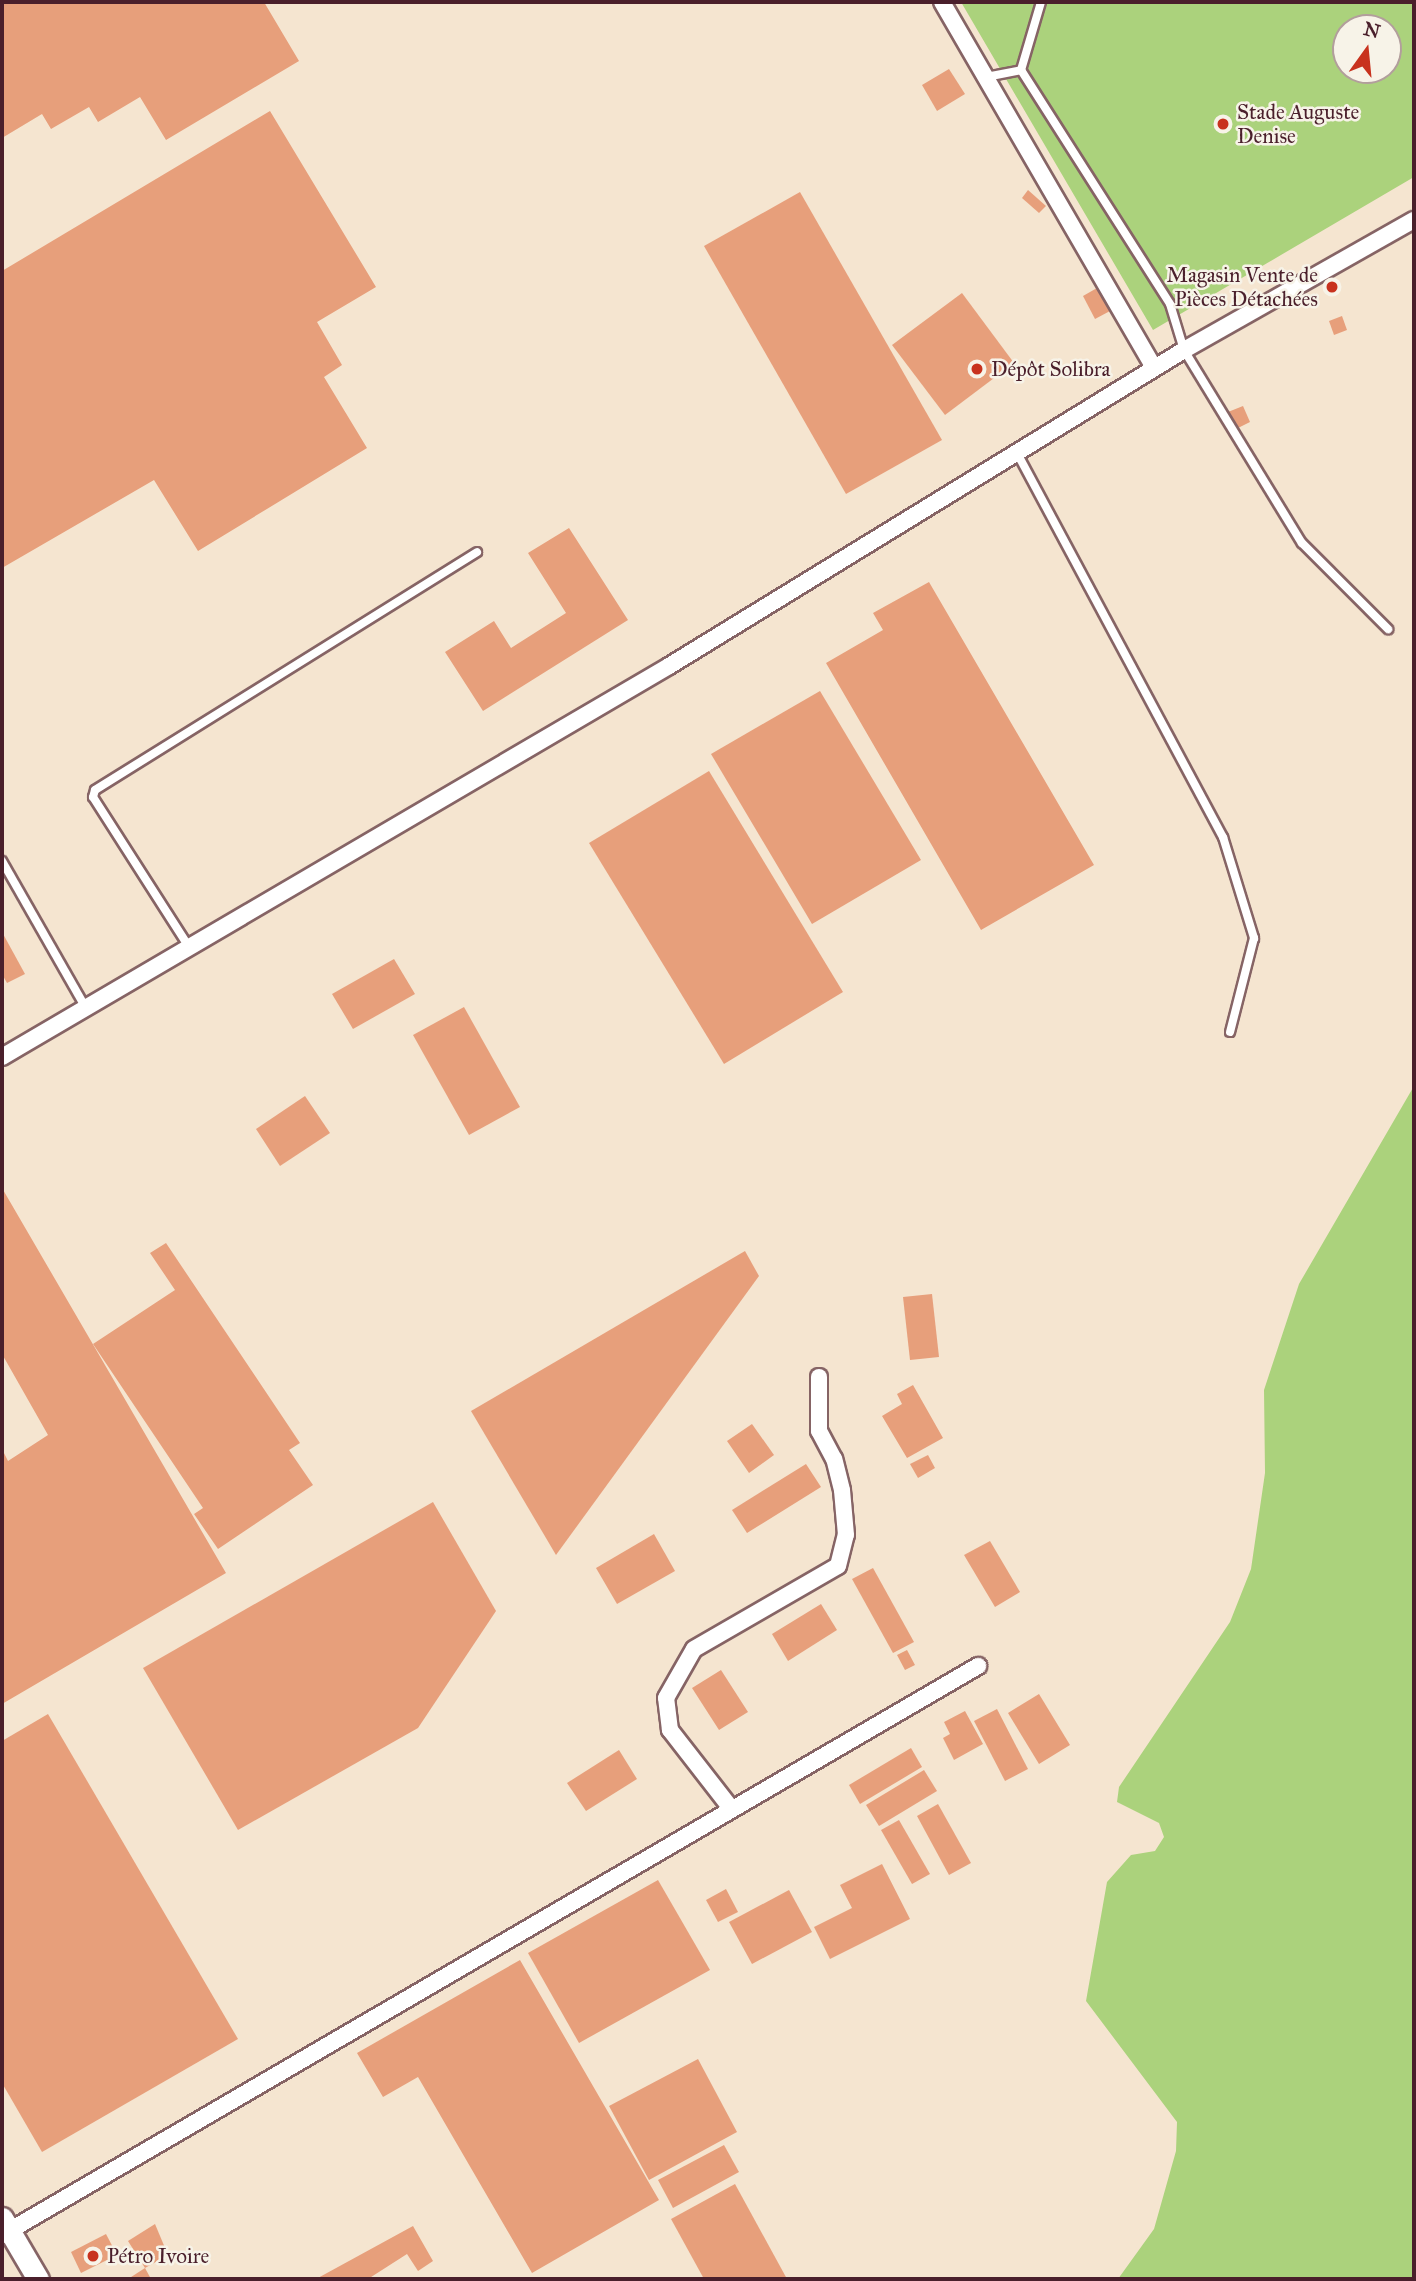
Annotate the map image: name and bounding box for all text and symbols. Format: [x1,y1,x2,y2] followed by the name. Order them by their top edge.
[1332,14,1402,84] north arrow
[1361,17,1383,43] text: N
[1237,99,1359,149] place label: Stade Auguste Denise
[1215,116,1231,132] marker: Stade Auguste Denise
[1166,262,1318,312] place label: Magasin Vente de Pièces Détachées
[1324,279,1340,295] marker: Magasin Vente de Pièces Détachées
[991,356,1110,382] place label: Dépôt Solibra
[969,361,985,377] marker: Dépôt Solibra
[107,2243,209,2269] place label: Pétro Ivoire
[85,2248,101,2264] marker: Pétro Ivoire

